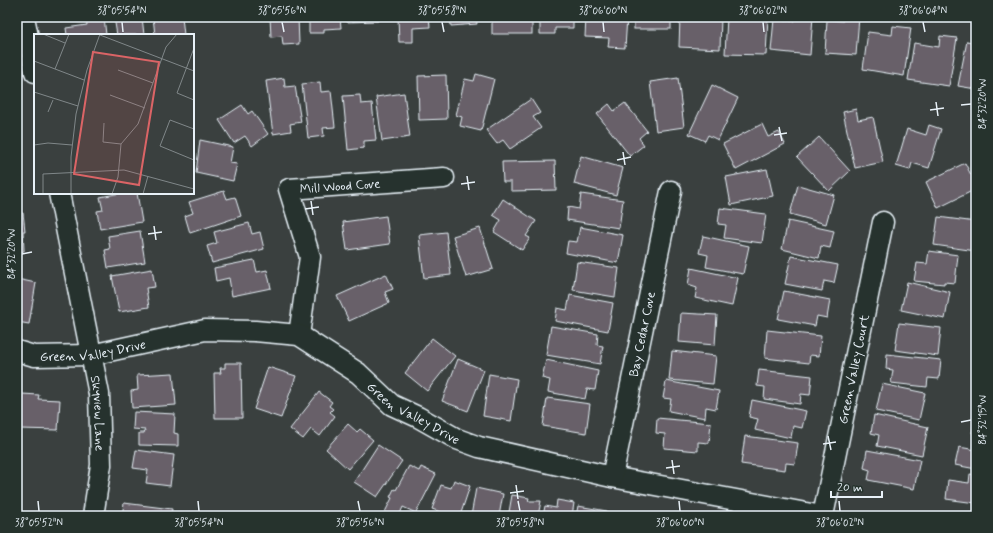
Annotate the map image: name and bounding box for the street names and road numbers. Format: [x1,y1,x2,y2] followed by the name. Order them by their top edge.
[299,176,381,198] street label: Mill Wood Cove
[626,290,660,379] street label: Bay Cedar Cove
[835,313,874,426] street label: Green Valley Court
[40,336,148,366] street label: Green Valley Drive
[86,374,108,451] street label: Skyview Lane
[363,379,463,449] street label: Green Valley Drive

